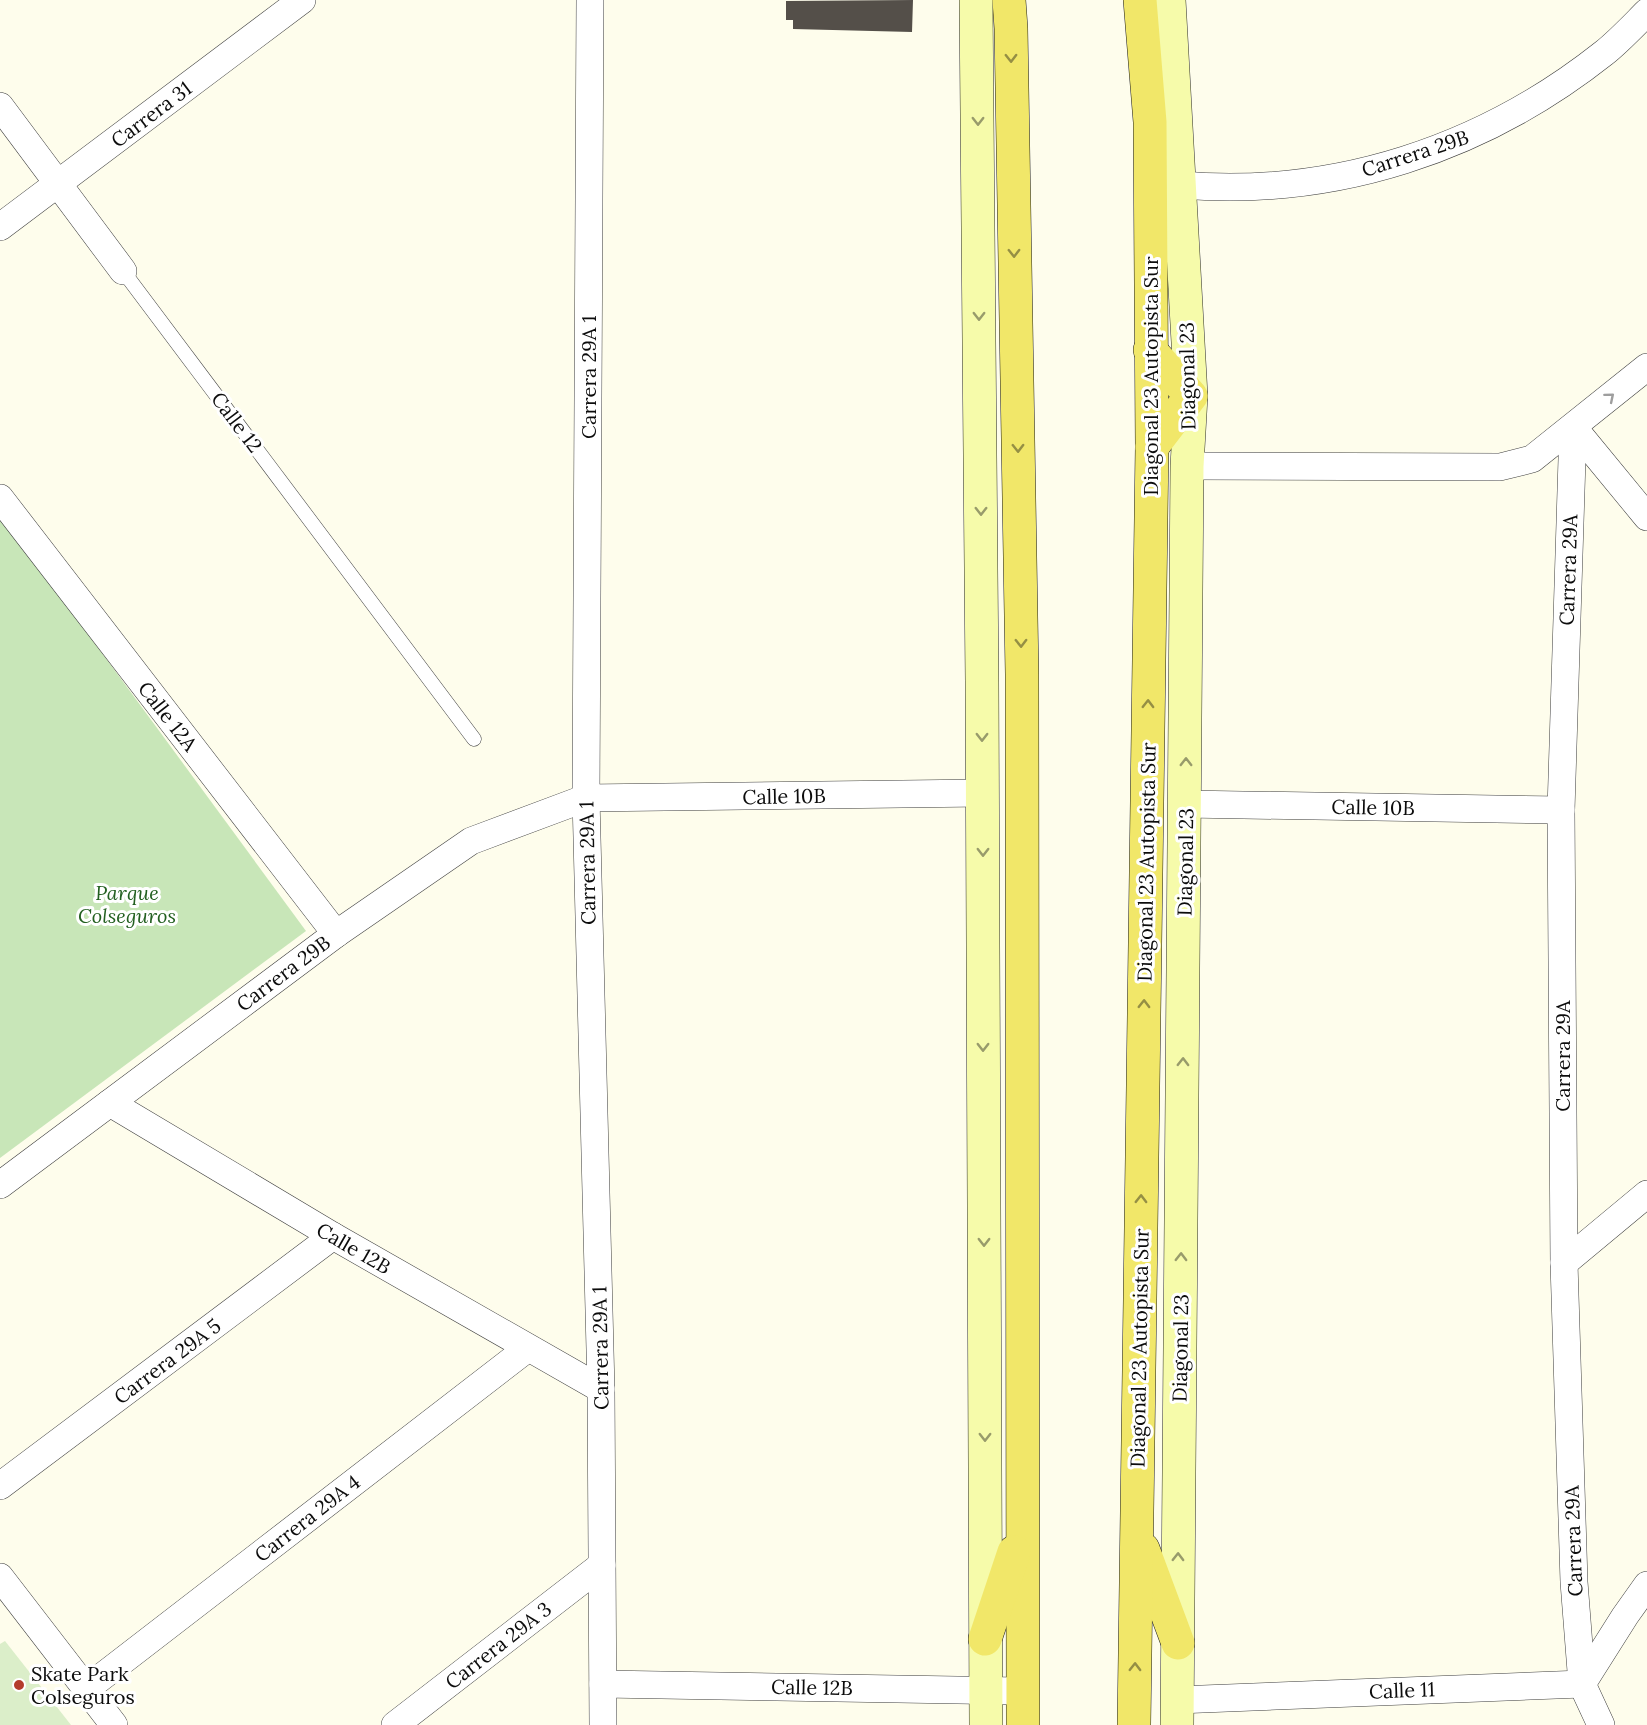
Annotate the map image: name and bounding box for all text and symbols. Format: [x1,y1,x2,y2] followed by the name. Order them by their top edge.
[1005,54,1017,63] one-way arrow
[106,75,196,153] street label: Carrera 31
[972,117,984,126] one-way arrow
[1358,124,1472,182] street label: Carrera 29B
[1008,249,1021,258] one-way arrow
[1138,256,1163,496] street label: Diagonal 23 Autopista Sur
[973,312,985,321] one-way arrow
[576,315,601,439] street label: Carrera 29A 1
[1174,322,1200,430] street label: Diagonal 23
[206,387,268,457] street label: Calle 12
[1603,393,1614,404] one-way arrow
[1012,444,1024,453] one-way arrow
[975,507,987,516] one-way arrow
[1554,514,1582,626] street label: Carrera 29A
[1015,639,1027,648] one-way arrow
[133,676,203,756] street label: Calle 12A
[1142,699,1154,708] one-way arrow
[976,733,988,742] one-way arrow
[1131,742,1161,982] street label: Diagonal 23 Autopista Sur
[1180,758,1192,767] one-way arrow
[742,783,826,809] street label: Calle 10B
[1331,794,1415,820] street label: Calle 10B
[573,801,601,925] street label: Carrera 29A 1
[1172,808,1198,916] street label: Diagonal 23
[977,847,989,856] one-way arrow
[78,880,176,928] park label: Parque Colseguros
[231,930,335,1016] street label: Carrera 29B
[1138,999,1150,1008] one-way arrow
[1550,1000,1575,1112] street label: Carrera 29A
[977,1042,989,1051] one-way arrow
[1177,1058,1189,1067] one-way arrow
[1135,1194,1147,1203] one-way arrow
[312,1217,396,1279] street label: Calle 12B
[1124,1228,1154,1468] street label: Diagonal 23 Autopista Sur
[978,1237,990,1246] one-way arrow
[1175,1253,1187,1262] one-way arrow
[586,1286,614,1410] street label: Carrera 29A 1
[1167,1294,1193,1402] street label: Diagonal 23
[109,1313,225,1409] street label: Carrera 29A 5
[979,1432,991,1441] one-way arrow
[249,1469,365,1567] street label: Carrera 29A 4
[1559,1485,1587,1597] street label: Carrera 29A
[1172,1553,1185,1562] one-way arrow
[440,1596,556,1694] street label: Carrera 29A 3
[31,1661,135,1709] place label: Skate Park Colseguros
[1128,1662,1141,1671] one-way arrow
[771,1674,853,1700] street label: Calle 12B
[1369,1676,1435,1704] street label: Calle 11
[12,1678,26,1692] marker: Skate Park Colseguros

